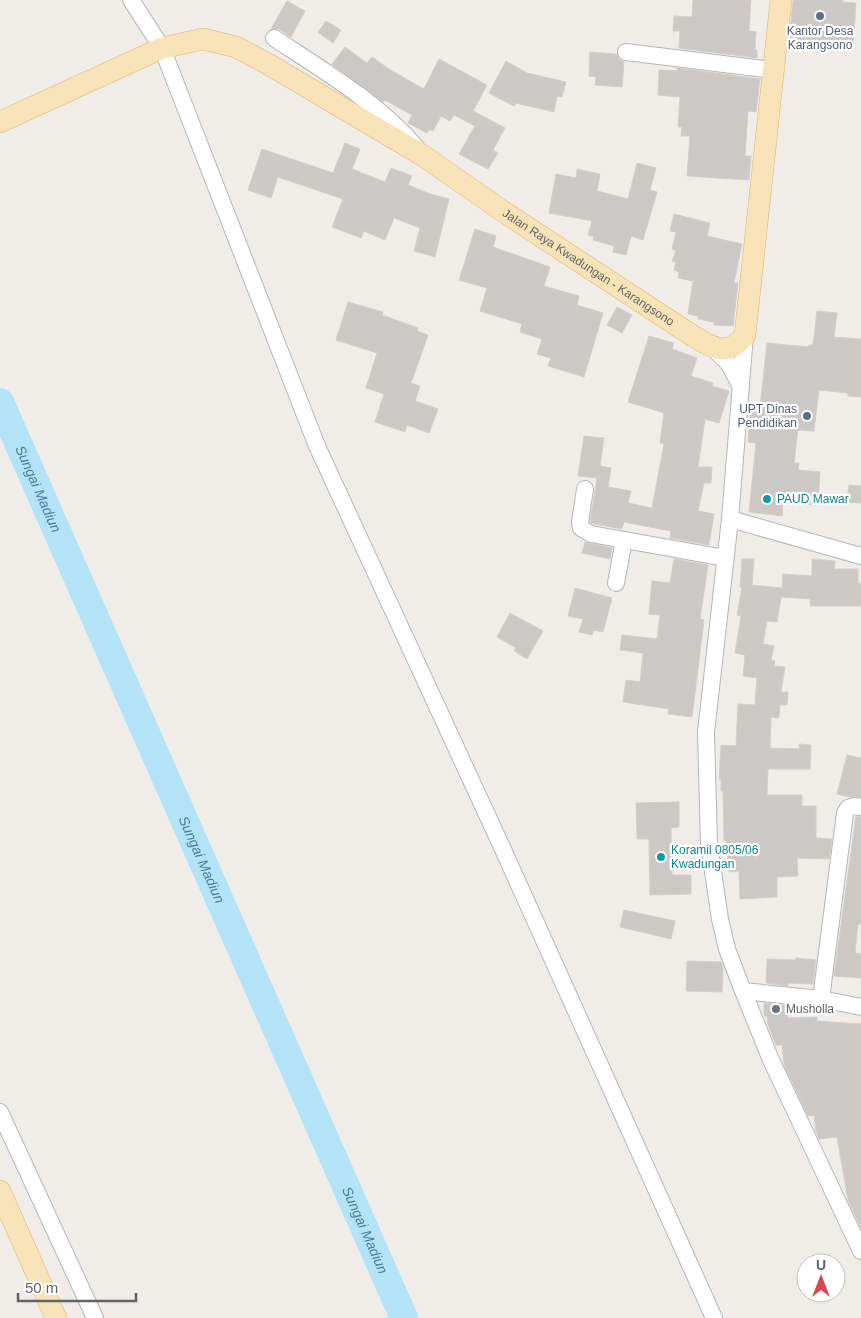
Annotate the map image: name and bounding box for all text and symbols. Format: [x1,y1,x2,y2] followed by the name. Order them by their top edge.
[814,10,826,22] marker: Kantor Desa Karangsono
[787,24,854,52] place label: Kantor Desa Karangsono
[500,206,677,329] street label: Jalan Raya Kwadungan - Karangsono
[738,402,797,430] place label: UPT Dinas Pendidikan
[801,410,813,422] marker: UPT Dinas Pendidikan
[12,443,65,535] water label: Sungai Madiun
[777,492,849,506] place label: PAUD Mawar
[761,493,773,505] marker: PAUD Mawar
[176,813,228,906] water label: Sungai Madiun
[671,843,759,871] place label: Koramil 0805/06 Kwadungan
[655,851,667,863] marker: Koramil 0805/06 Kwadungan
[786,1002,834,1016] place label: Musholla
[770,1003,782,1015] marker: Musholla
[339,1184,391,1276] water label: Sungai Madiun
[796,1253,846,1303] north arrow
[816,1257,826,1273] text: U
[18,1270,135,1302] scale bar
[25,1279,58,1296] text: 50 m

